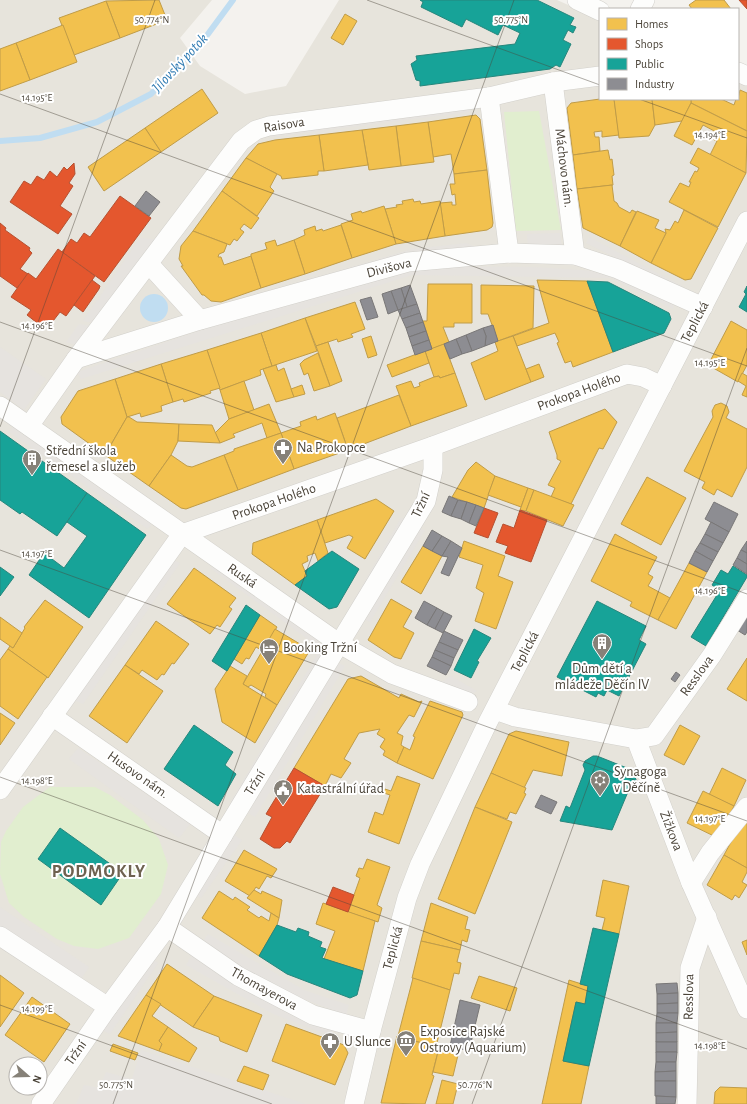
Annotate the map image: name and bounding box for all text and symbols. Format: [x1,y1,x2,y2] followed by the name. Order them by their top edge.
[599,8,739,100] legend
[135,15,169,25] text: 50.774°N
[494,15,528,25] text: 50.775°N
[635,18,668,30] text: Homes
[149,31,211,96] water label: Jílovský potok
[635,38,663,50] text: Shops
[635,58,664,70] text: Public
[635,78,674,91] text: Industry
[22,93,52,103] text: 14.195°E
[262,115,306,135] street label: Raisova
[552,128,576,208] street label: Máchovo nám.
[694,130,726,140] text: 14.194°E
[365,256,413,280] street label: Divišova
[678,299,712,345] street label: Teplická
[21,321,53,331] text: 14.196°E
[695,358,725,368] text: 14.195°E
[535,370,623,414] street label: Prokopa Holého
[272,437,294,465] pharmacy icon: Na Prokopce
[297,441,366,455] place label: Na Prokopce
[46,444,136,474] place label: Střední škola řemesel a služeb
[21,448,43,476] building icon: Střední škola řemesel a služeb
[230,481,318,523] street label: Prokopa Holého
[409,489,433,520] street label: Tržní
[22,549,52,559] text: 14.197°E
[225,561,260,591] street label: Ruská
[694,586,726,596] text: 14.196°E
[508,629,542,675] street label: Teplická
[591,632,613,660] building icon: Dům dětí a mládeže Děčín IV
[258,637,280,665] hotel icon: Booking Tržní
[283,641,358,655] place label: Booking Tržní
[678,653,717,699] street label: Resslova
[555,662,649,692] place label: Dům dětí a mládeže Děčín IV
[105,749,171,801] street label: Husovo nám.
[614,765,667,795] place label: Synagoga v Děčíně
[242,767,268,798] street label: Tržní
[589,769,611,797] synagogue icon: Synagoga v Děčíně
[21,776,53,786] text: 14.198°E
[272,778,294,806] public building icon: Katastrální úřad
[297,782,384,796] place label: Katastrální úřad
[657,808,687,853] street label: Žižkova
[695,814,725,824] text: 14.197°E
[52,863,146,881] district label: PODMOKLY
[381,924,406,971] street label: Teplická
[228,965,300,1013] street label: Thomayerova
[682,973,696,1020] street label: Resslova
[21,1004,53,1014] text: 14.199°E
[420,1025,527,1055] place label: Exposice Rajské Ostrovy (Aquarium)
[395,1029,417,1057] museum icon: Exposice Rajské Ostrovy (Aquarium)
[319,1031,341,1059] pharmacy icon: U Slunce
[344,1035,391,1049] place label: U Slunce
[63,1037,90,1068] street label: Tržní
[694,1041,726,1051] text: 14.198°E
[8,1056,48,1096] north arrow
[30,1074,43,1085] text: N
[99,1080,133,1090] text: 50.775°N
[458,1080,492,1090] text: 50.776°N

